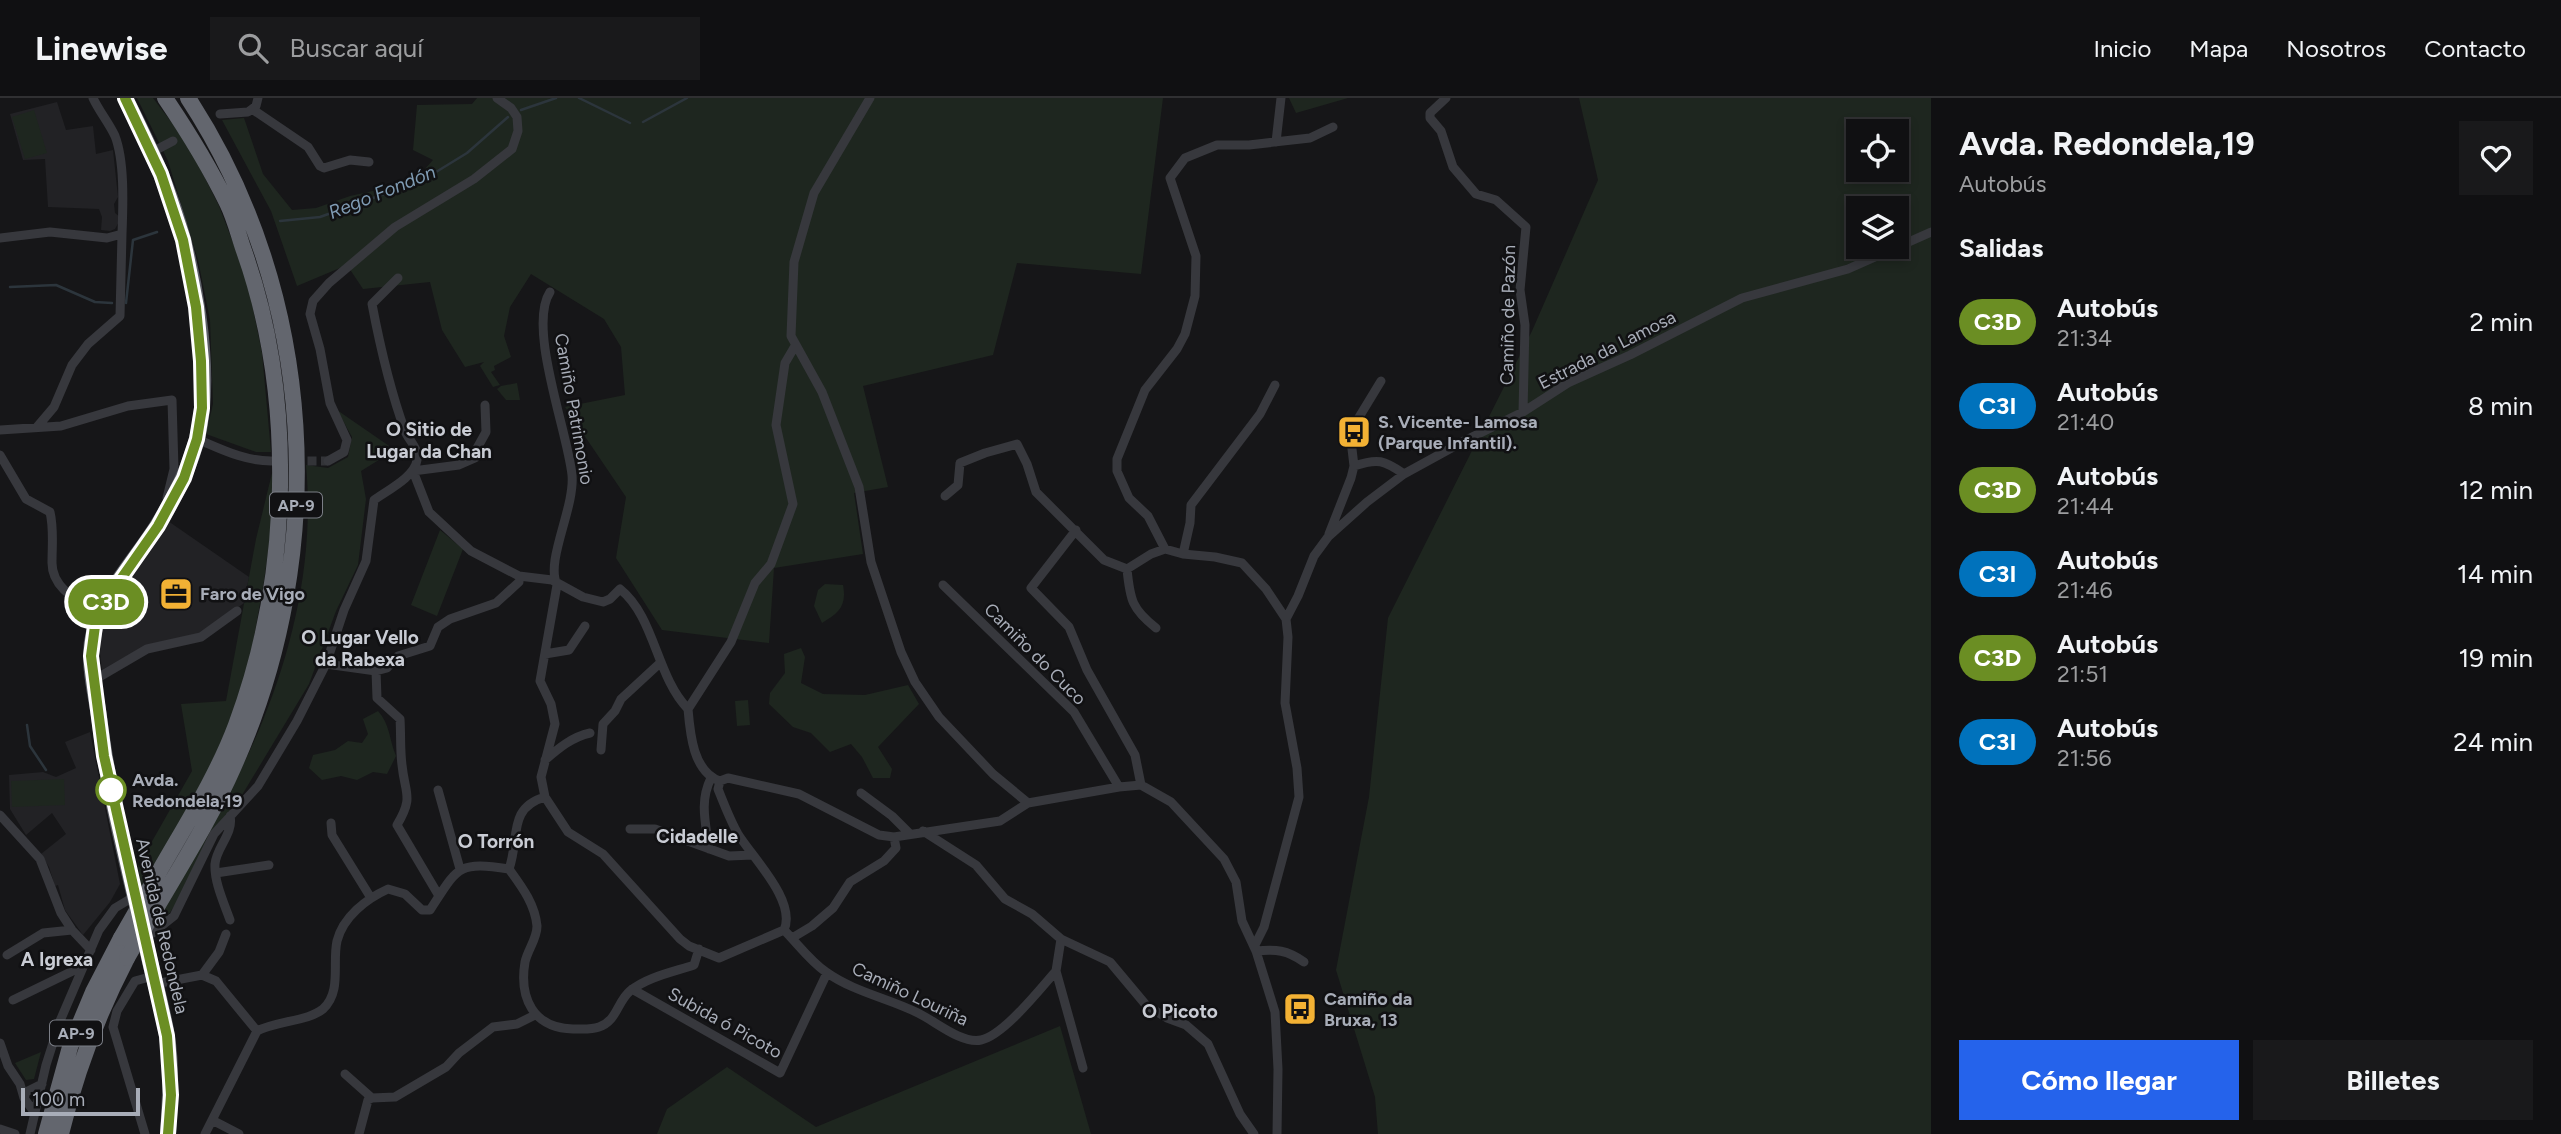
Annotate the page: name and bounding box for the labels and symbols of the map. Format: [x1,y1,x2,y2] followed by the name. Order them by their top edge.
[325,160,439,224] water label: Rego Fondón
[1496,245,1520,385] street label: Camiño de Pazón
[1535,306,1679,394] street label: Estrada da Lamosa
[550,332,598,486] street label: Camiño Patrimonio
[1378,411,1537,454] place label: S. Vicente- Lamosa (Parque Infantil).
[1335,413,1373,451] bus stop icon: S. Vicente- Lamosa (Parque Infantil).
[366,418,492,463] district label: O Sitio de Lugar da Chan
[270,492,322,518] road number: AP-9
[157,575,195,613] office icon: Faro de Vigo
[66,579,146,625] line badge: C3D
[200,583,305,605] place label: Faro de Vigo
[979,598,1091,710] street label: Camiño do Cuco
[301,626,419,671] district label: O Lugar Vello da Rabexa
[132,769,242,812] place label: Avda. Redondela,19
[96,775,126,805] marker: Avda. Redondela,19
[656,825,738,848] district label: Cidadelle
[458,830,534,853] district label: O Torrón
[131,836,193,1016] street label: Avenida de Redondela
[21,948,93,971] district label: A Igrexa
[848,957,972,1031] street label: Camiño Louriña
[664,983,786,1063] street label: Subida ó Picoto
[1324,988,1412,1031] place label: Camiño da Bruxa, 13
[1281,990,1319,1028] bus stop icon: Camiño da Bruxa, 13
[1142,1000,1218,1023] district label: O Picoto
[50,1021,102,1046] road number: AP-9
[21,1085,140,1117] scale bar

